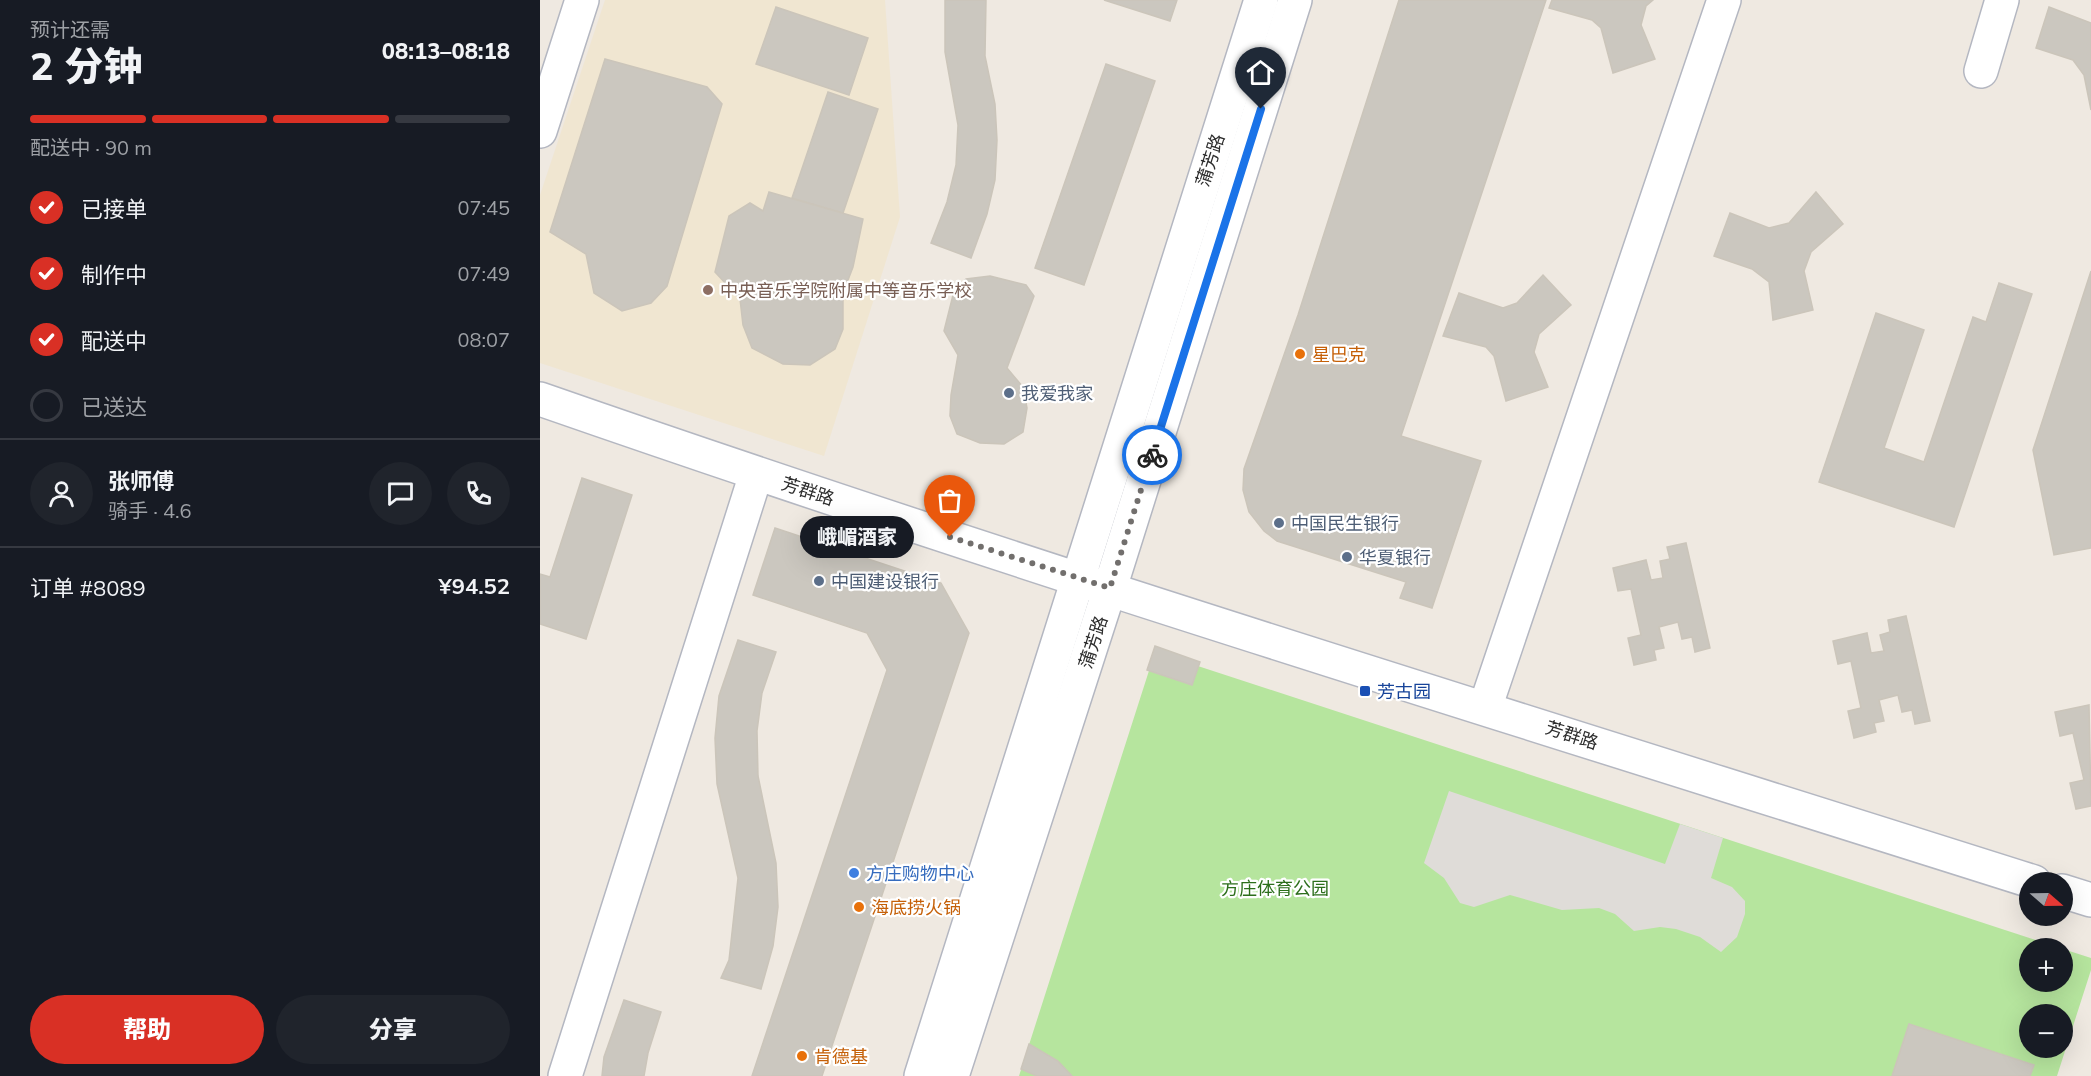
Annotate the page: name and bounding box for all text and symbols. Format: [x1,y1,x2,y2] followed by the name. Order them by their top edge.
[30,17,110,42] text: 预计还需
[382,37,510,65] text: 08:13–08:18
[30,41,142,90] text: 2 分钟
[1235,47,1286,109] pin
[1244,56,1277,89] icon: home
[1191,131,1229,189] street label: 蒲芳路
[30,135,152,160] text: 配送中 · 90 m
[30,191,63,224] icon: check
[81,195,147,223] text: 已接单
[457,195,510,220] text: 07:45
[30,257,63,290] icon: check
[81,261,147,289] text: 制作中
[457,261,510,286] text: 07:49
[720,279,972,302] place label: 中央音乐学院附属中等音乐学校
[701,283,715,297] marker: 中央音乐学院附属中等音乐学校
[30,323,63,356] icon: check
[81,327,147,355] text: 配送中
[457,327,510,352] text: 08:07
[1312,343,1366,366] place label: 星巴克
[1293,347,1307,361] marker: 星巴克
[1021,382,1093,405] place label: 我爱我家
[1002,386,1016,400] marker: 我爱我家
[81,393,147,421] text: 已送达
[1122,425,1182,485] courier
[1136,439,1169,472] icon: bike
[30,462,93,525] button: person
[369,462,432,525] button: chat
[447,462,510,525] button: phone
[108,467,174,495] text: 张师傅
[779,472,837,510] street label: 芳群路
[924,475,975,537] pin
[933,484,966,517] icon: bag
[108,498,192,523] text: 骑手 · 4.6
[1291,512,1399,535] place label: 中国民生银行
[800,516,914,558] callout: 峨嵋酒家
[1272,516,1286,530] marker: 中国民生银行
[817,524,897,549] text: 峨嵋酒家
[1359,546,1431,569] place label: 华夏银行
[1340,550,1354,564] marker: 华夏银行
[831,570,939,593] place label: 中国建设银行
[439,572,510,600] text: ¥94.52
[30,574,146,602] text: 订单 #8089
[812,574,826,588] marker: 中国建设银行
[1074,613,1112,671] street label: 蒲芳路
[1377,680,1431,703] place label: 芳古园
[1358,684,1372,698] marker: 芳古园
[1543,716,1601,754] street label: 芳群路
[866,862,974,885] place label: 方庄购物中心
[847,866,861,880] marker: 方庄购物中心
[2019,872,2073,926] north arrow
[2019,872,2073,1058] map controls
[1221,877,1329,900] park label: 方庄体育公园
[871,896,961,919] place label: 海底捞火锅
[852,900,866,914] marker: 海底捞火锅
[2019,938,2073,992] button: +
[30,995,264,1064] button: 帮助
[276,995,510,1064] button: 分享
[2019,1004,2073,1058] button: −
[814,1045,868,1068] place label: 肯德基
[795,1049,809,1063] marker: 肯德基

